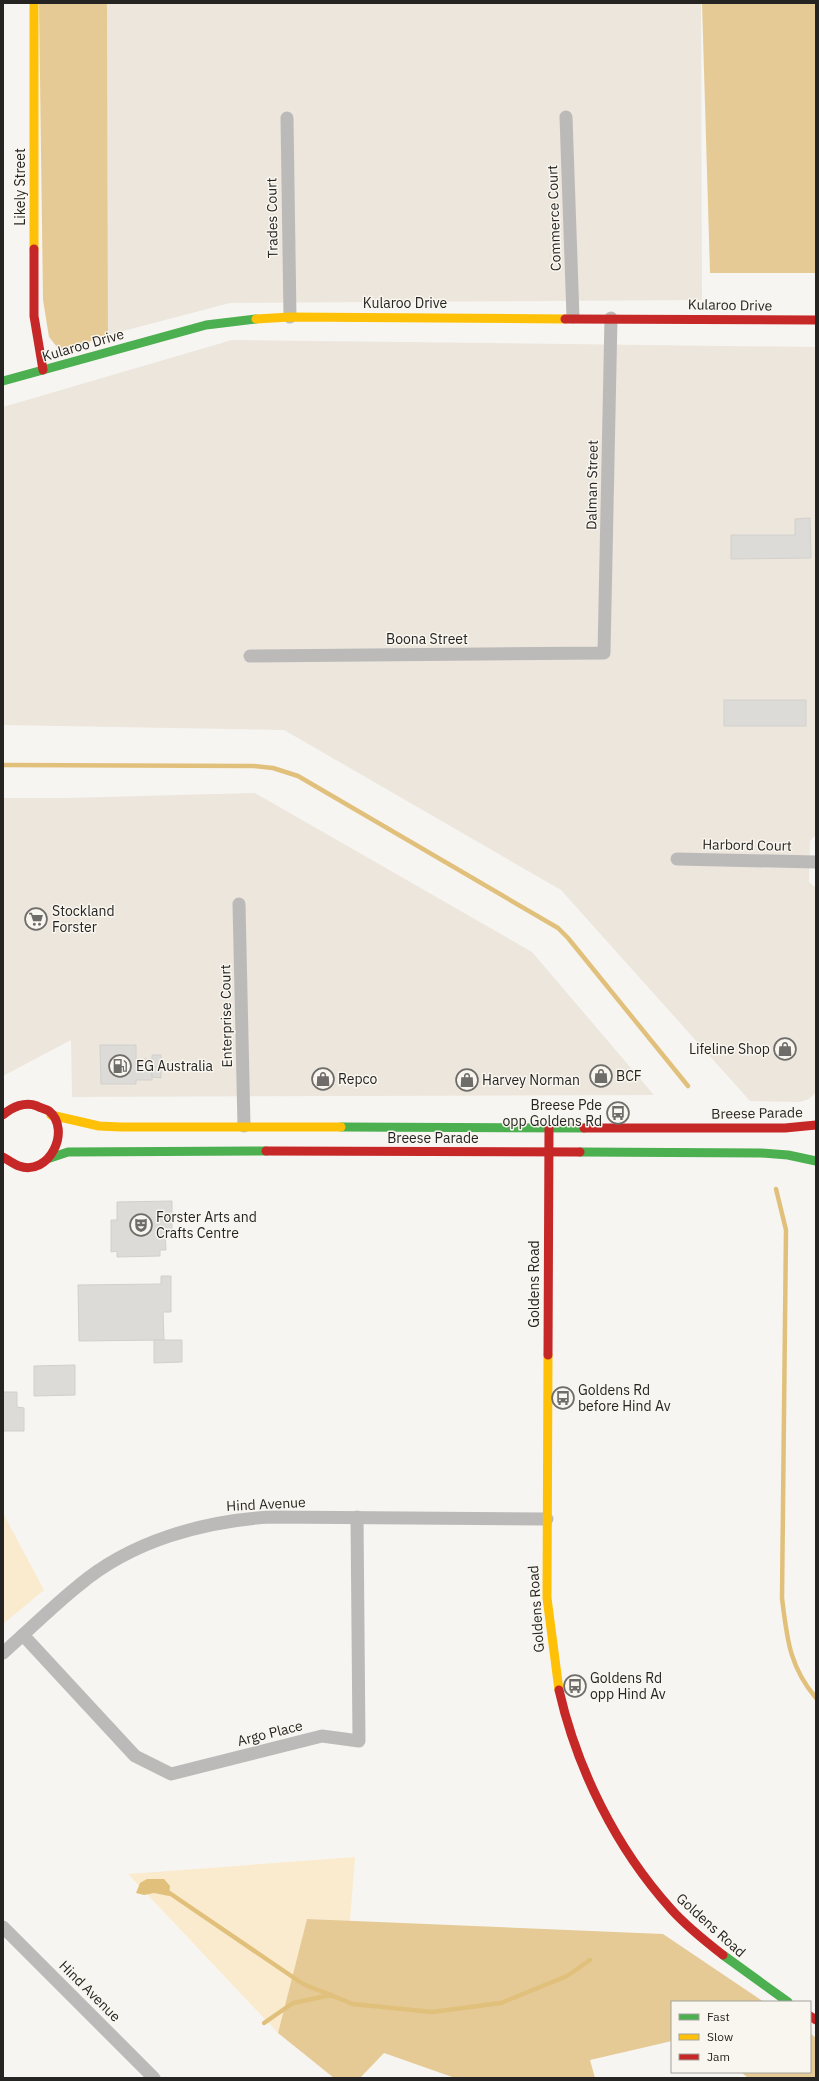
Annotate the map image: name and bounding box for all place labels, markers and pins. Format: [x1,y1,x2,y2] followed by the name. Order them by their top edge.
[52,902,115,936] place label: Stockland Forster
[23,906,49,932] supermarket icon: Stockland Forster
[772,1036,798,1062] shop icon: Lifeline Shop
[689,1040,770,1058] place label: Lifeline Shop
[107,1053,133,1079] fuel station icon: EG Australia
[136,1057,214,1075] place label: EG Australia
[588,1063,614,1089] shop icon: BCF
[310,1066,336,1092] shop icon: Repco
[454,1067,480,1093] shop icon: Harvey Norman
[616,1067,642,1085] place label: BCF
[338,1070,378,1088] place label: Repco
[482,1071,580,1089] place label: Harvey Norman
[502,1096,602,1130] place label: Breese Pde opp Goldens Rd
[605,1100,631,1126] bus stop icon: Breese Pde opp Goldens Rd
[156,1208,257,1242] place label: Forster Arts and Crafts Centre
[128,1212,154,1238] theatre icon: Forster Arts and Crafts Centre
[578,1381,671,1415] place label: Goldens Rd before Hind Av
[550,1385,576,1411] bus stop icon: Goldens Rd before Hind Av
[590,1669,666,1703] place label: Goldens Rd opp Hind Av
[562,1673,588,1699] bus stop icon: Goldens Rd opp Hind Av

